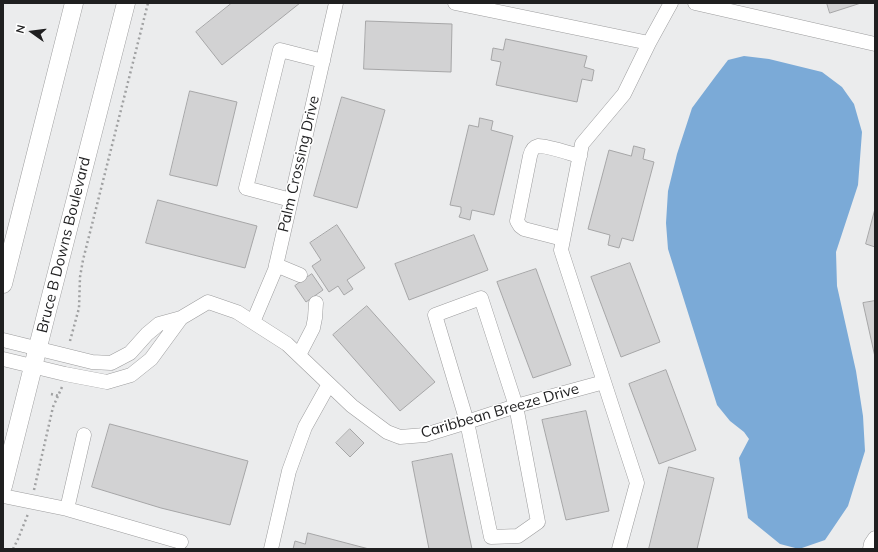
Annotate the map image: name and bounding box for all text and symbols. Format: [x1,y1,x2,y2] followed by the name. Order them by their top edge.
[12,12,52,52] north arrow
[13,23,28,35] text: N
[275,94,323,234] street label: Palm Crossing Drive
[33,155,95,335] street label: Bruce B Downs Boulevard
[419,380,581,442] street label: Caribbean Breeze Drive

